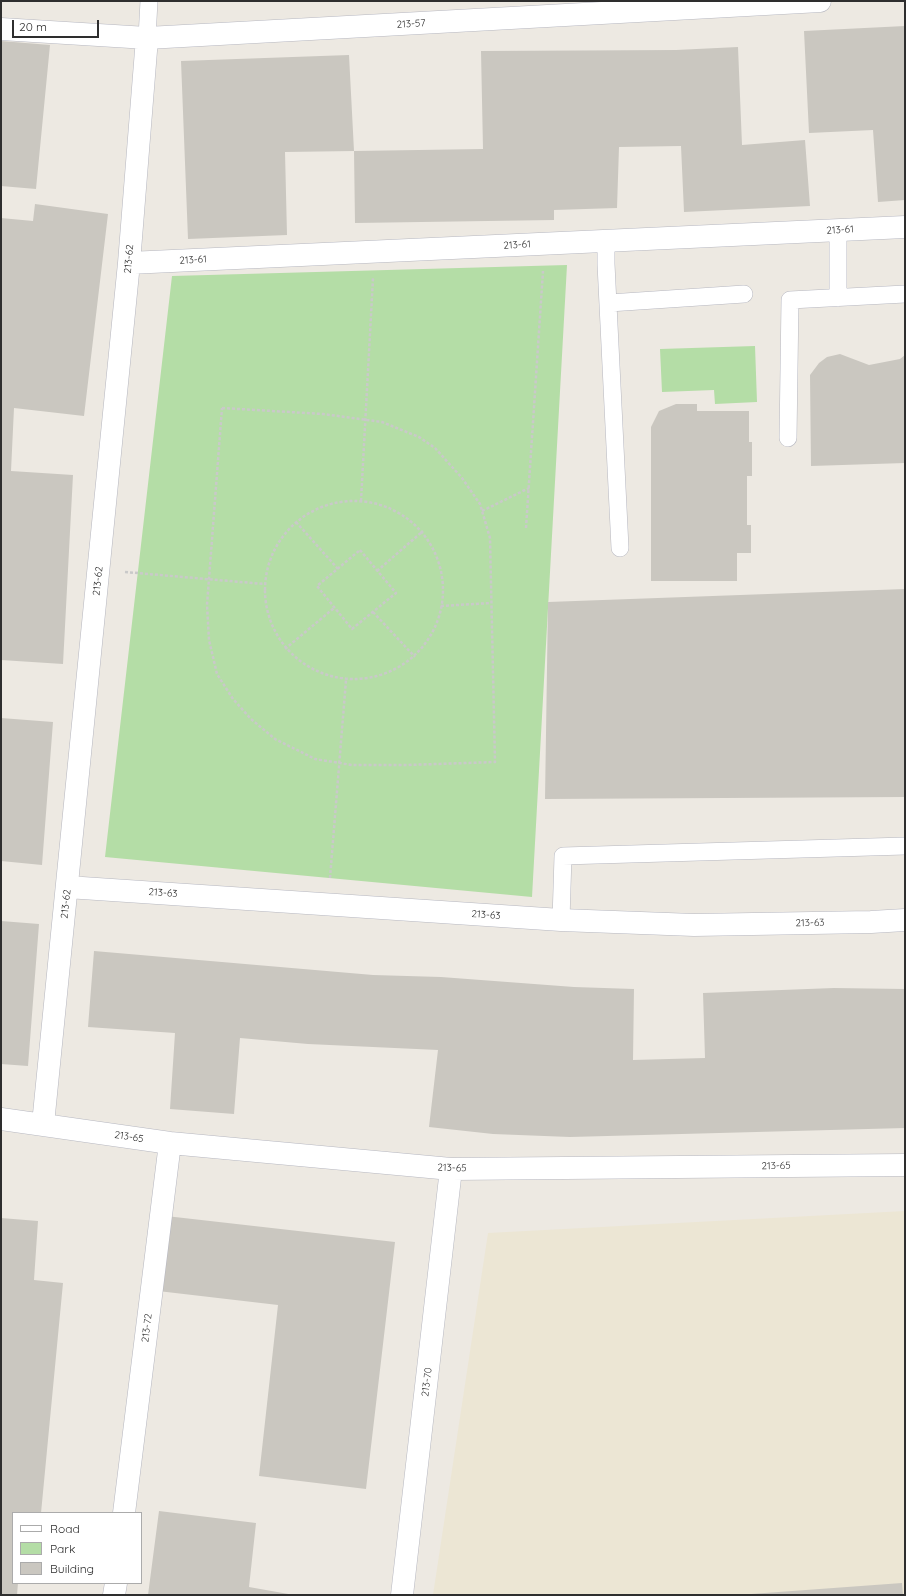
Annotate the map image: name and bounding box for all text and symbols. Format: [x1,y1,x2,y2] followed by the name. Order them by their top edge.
[14,12,101,38] scale bar
[396,17,426,31] street label: 213-57
[19,19,47,34] text: 20 m
[826,223,854,237] street label: 213-61
[503,238,531,252] street label: 213-61
[122,244,136,274] street label: 213-62
[179,253,207,267] street label: 213-61
[91,566,105,596] street label: 213-62
[148,886,178,900] street label: 213-63
[59,889,73,919] street label: 213-62
[471,908,501,922] street label: 213-63
[795,917,825,929] street label: 213-63
[114,1129,144,1145] street label: 213-65
[761,1160,791,1172] street label: 213-65
[437,1161,467,1175] street label: 213-65
[139,1313,155,1343] street label: 213-72
[419,1367,435,1397] street label: 213-70
[12,1512,142,1584] legend
[50,1521,80,1536] text: Road
[50,1541,75,1556] text: Park
[50,1561,94,1576] text: Building

